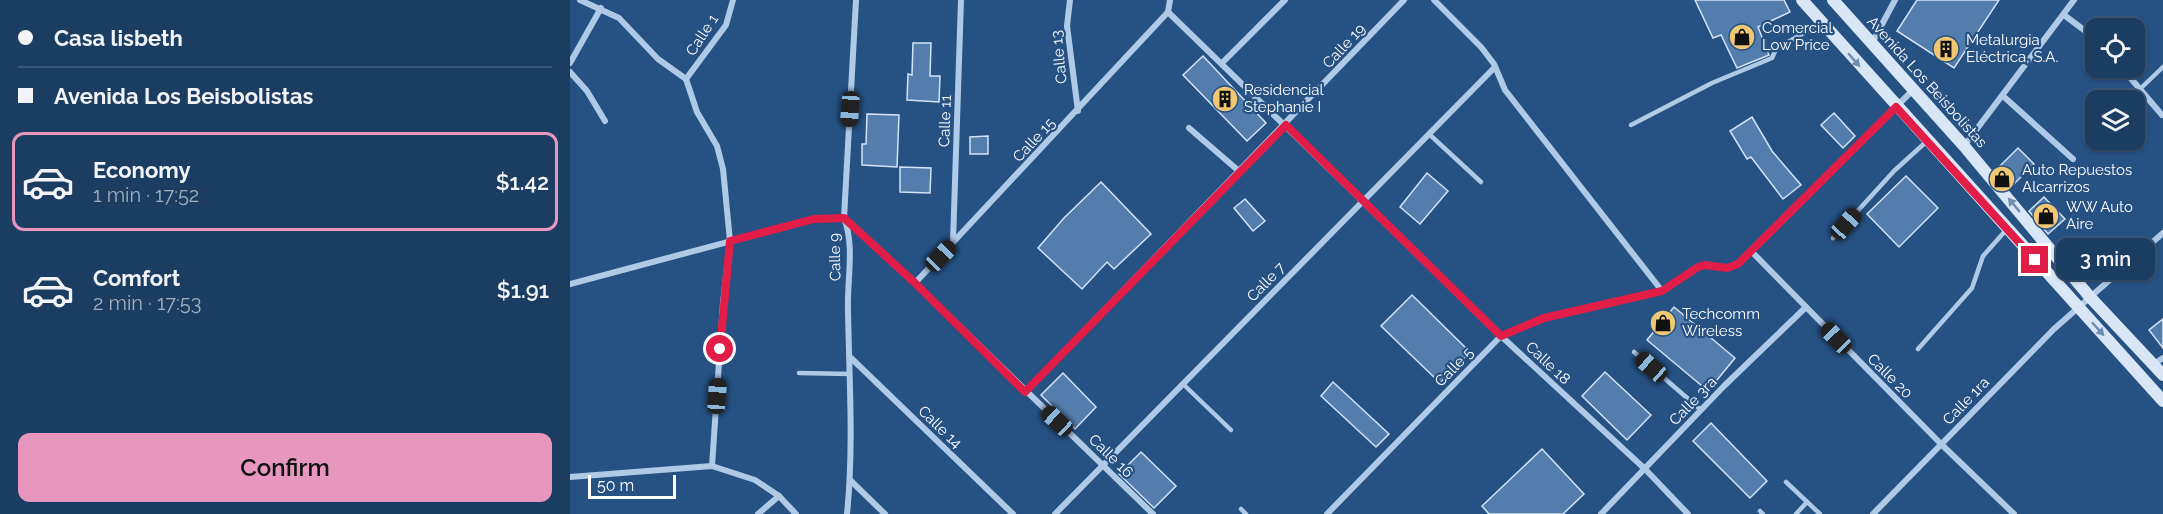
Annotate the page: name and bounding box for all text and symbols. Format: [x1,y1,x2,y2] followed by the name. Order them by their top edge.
[682,10,722,59] street label: Calle 1
[1863,13,1991,151] street label: Avenida Los Beisbolistas
[2085,18,2145,150] map controls
[2085,18,2145,78] button: locate
[1762,19,1834,54] place label: Comercial Low Price
[1319,20,1369,72] street label: Calle 19
[1727,22,1757,52] shop icon: Comercial Low Price
[54,25,183,51] text: Casa lisbeth
[1047,29,1071,85] street label: Calle 13
[1966,31,2058,66] place label: Metalurgia Eléctrica, S.A.
[1931,34,1961,64] building icon: Metalurgia Eléctrica, S.A.
[1847,52,1860,67] one-way arrow
[1244,81,1324,116] place label: Residencial Stephanie I
[54,83,313,109] text: Avenida Los Beisbolistas
[1210,84,1240,114] building icon: Residencial Stephanie I
[840,90,860,128] car
[2085,90,2145,150] button: layers
[935,94,955,147] street label: Calle 11
[1009,114,1059,166] street label: Calle 15
[21,155,75,209] icon: car
[93,157,191,183] text: Economy
[2022,161,2132,196] place label: Auto Repuestos Alcarrizos
[1987,164,2017,194] shop icon: Auto Repuestos Alcarrizos
[496,169,549,195] text: $1.42
[93,183,199,207] text: 1 min · 17:52
[2007,197,2020,213] one-way arrow
[2066,198,2133,233] place label: WW Auto Aire
[2031,201,2061,231] shop icon: WW Auto Aire
[1827,205,1865,243] car
[826,233,844,281] street label: Calle 9
[922,237,960,275] car
[2056,239,2155,281] callout: 3 min
[2021,246,2048,273] route end
[2080,247,2131,271] text: 3 min
[1243,259,1289,305] street label: Calle 7
[21,263,75,317] icon: car
[93,265,180,291] text: Comfort
[497,277,549,303] text: $1.91
[93,291,201,315] text: 2 min · 17:53
[1682,305,1760,340] place label: Techcomm Wireless
[1648,308,1678,338] shop icon: Techcomm Wireless
[1817,319,1855,357] car
[2091,321,2104,336] one-way arrow
[706,335,733,362] route start
[1522,338,1574,388] street label: Calle 18
[1431,344,1477,390] street label: Calle 5
[1632,348,1670,386] car
[1864,350,1916,402] street label: Calle 20
[1665,373,1721,429] street label: Calle 3ra
[1939,373,1993,429] street label: Calle 1ra
[707,377,727,415] car
[914,402,966,452] street label: Calle 14
[1038,402,1076,440] car
[1085,431,1137,481] street label: Calle 16
[18,433,552,502] button: Confirm
[588,472,676,500] scale bar
[597,476,634,495] text: 50 m

